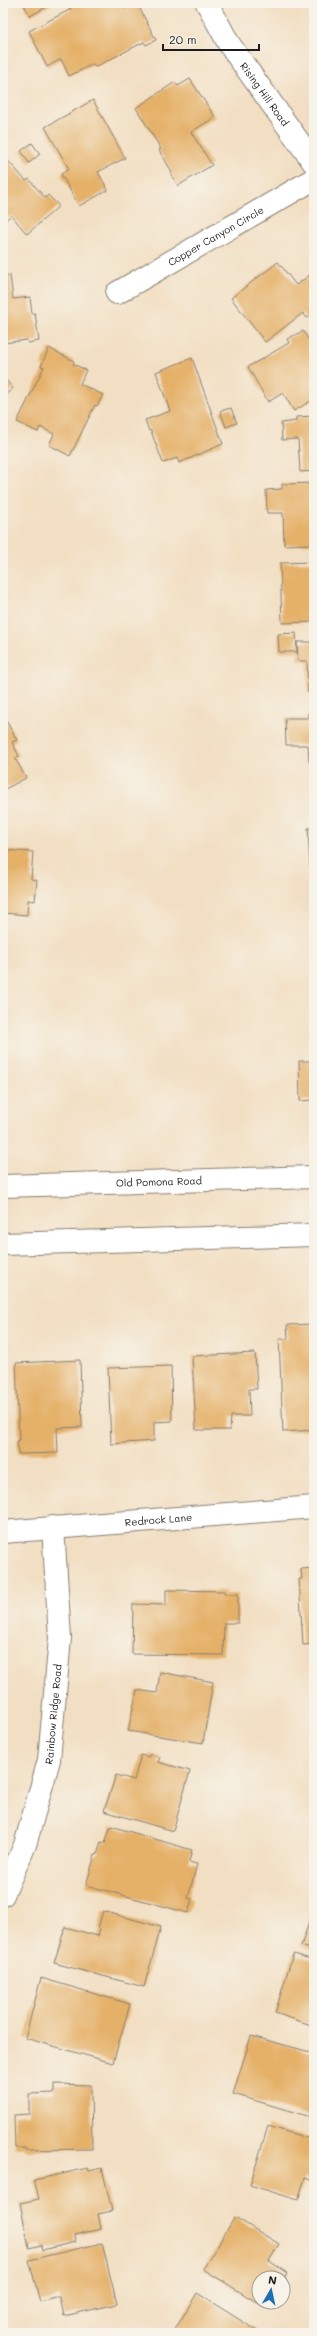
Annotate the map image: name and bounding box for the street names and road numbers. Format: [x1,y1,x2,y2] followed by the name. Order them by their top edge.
[237,59,292,129] street label: Rising Hill Road
[165,203,266,269] street label: Copper Canyon Circle
[116,1173,202,1190] street label: Old Pomona Road
[124,1510,193,1529] street label: Redrock Lane
[41,1663,65,1766] street label: Rainbow Ridge Road

